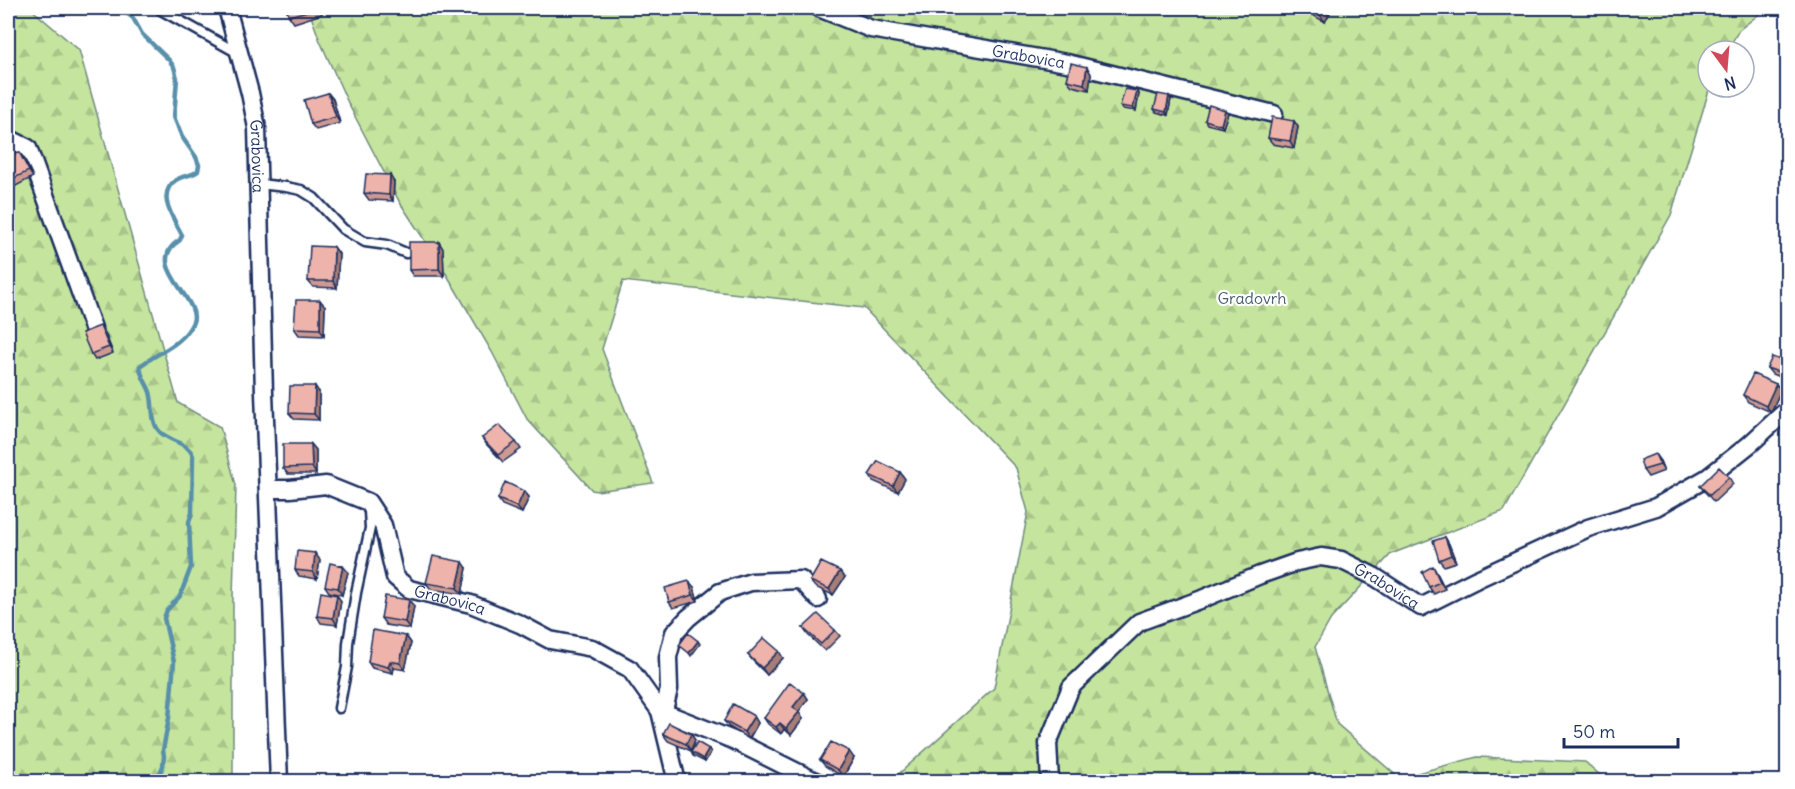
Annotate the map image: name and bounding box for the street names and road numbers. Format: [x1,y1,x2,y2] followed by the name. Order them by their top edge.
[991,40,1066,72] street label: Grabovica
[246,118,269,193] street label: Grabovica
[1351,558,1423,613] street label: Grabovica
[412,581,489,619] street label: Grabovica

